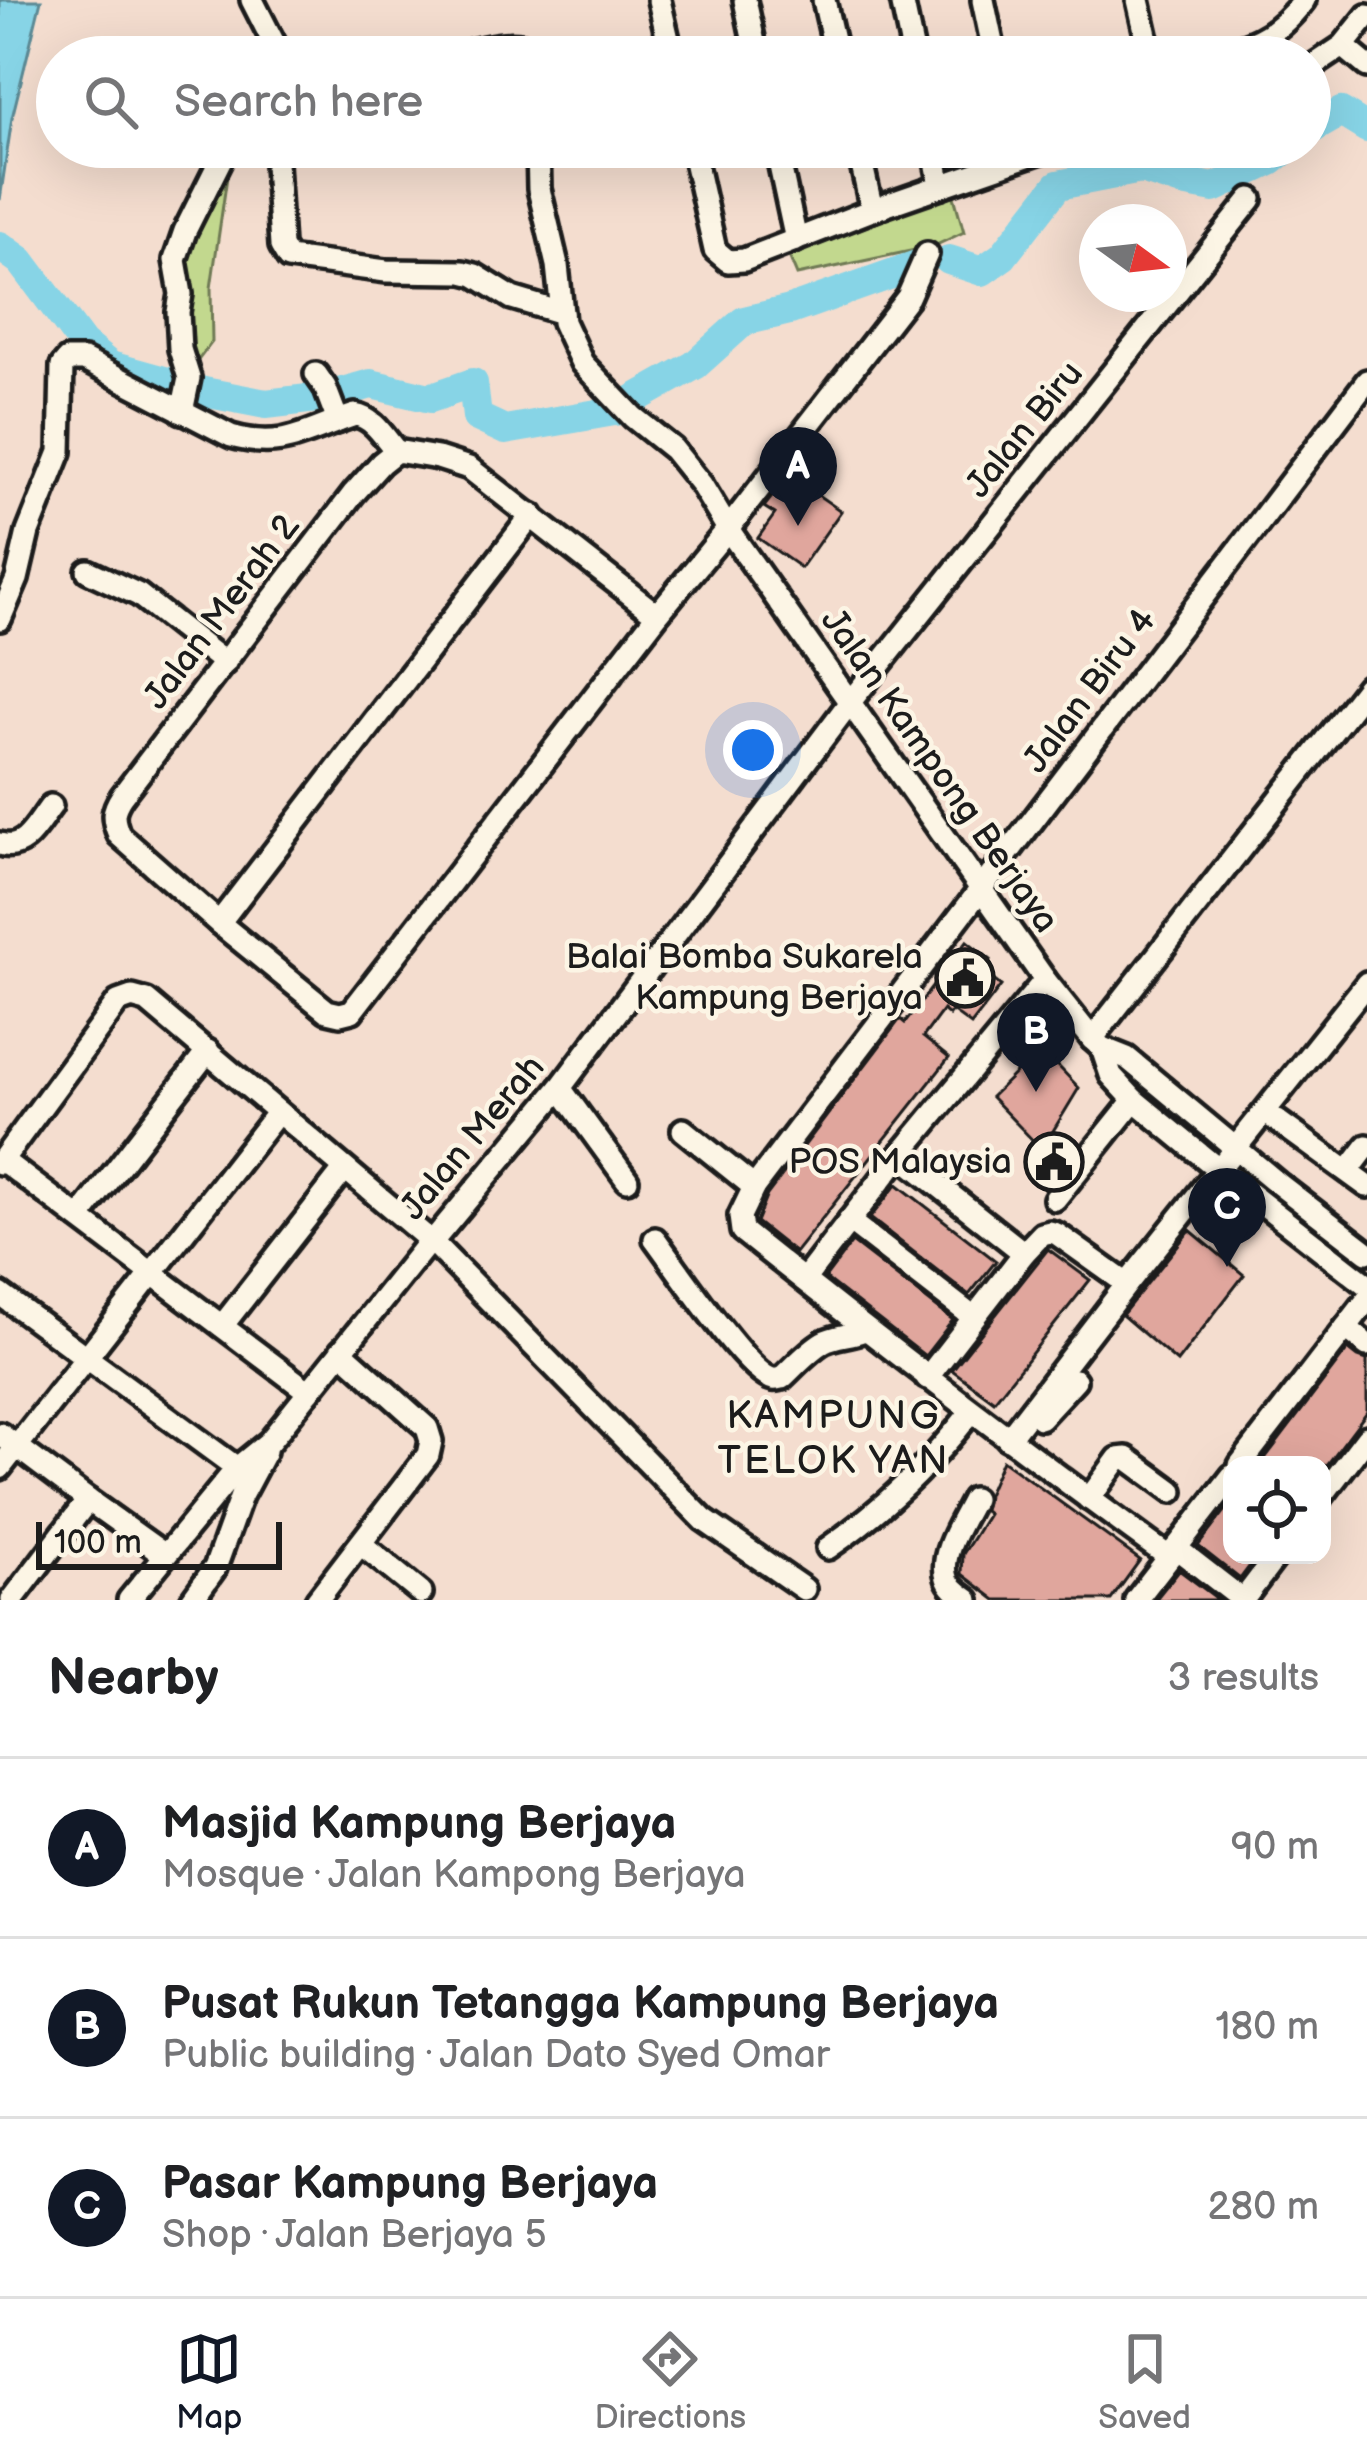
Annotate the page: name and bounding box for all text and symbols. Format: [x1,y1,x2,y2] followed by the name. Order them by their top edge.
[36,36,1331,168] search box
[78,69,144,135] icon: search
[174,75,423,130] text: Search here
[1079,204,1187,312] north arrow
[957,353,1093,507] street label: Jalan Biru
[759,427,837,526] pin: A
[135,506,309,718] street label: Jalan Merah 2
[1014,600,1166,782] street label: Jalan Biru 4
[811,601,1067,941] street label: Jalan Kampong Berjaya
[723,720,783,780] your location
[566,936,923,1020] place label: Balai Bomba Sukarela Kampung Berjaya
[934,947,996,1009] public building icon: Balai Bomba Sukarela Kampung Berjaya
[997,993,1075,1092] pin: B
[392,1047,554,1229] street label: Jalan Merah
[1023,1131,1085,1193] public building icon: POS Malaysia
[788,1141,1012,1184] place label: POS Malaysia
[1188,1168,1266,1267] pin: C
[717,1393,951,1485] district label: KAMPUNG TELOK YAN
[1223,1456,1331,1564] map controls
[1223,1456,1331,1564] button: locate
[36,1516,282,1569] scale bar
[54,1523,142,1563] text: 100 m
[48,1648,219,1709] text: Nearby
[1167,1655,1319,1702] text: 3 results
[162,1797,676,1852] text: Masjid Kampung Berjaya
[75,1824,99,1871] text: A
[1231,1824,1319,1871] text: 90 m
[162,1852,746,1899] text: Mosque · Jalan Kampong Berjaya
[162,1977,999,2032] text: Pusat Rukun Tetangga Kampung Berjaya
[73,2004,101,2051] text: B
[1215,2004,1319,2051] text: 180 m
[162,2032,830,2079] text: Public building · Jalan Dato Syed Omar
[162,2157,658,2212] text: Pasar Kampung Berjaya
[73,2184,101,2231] text: C
[1208,2184,1319,2231] text: 280 m
[162,2212,547,2259] text: Shop · Jalan Berjaya 5
[176,2326,242,2438] tab: Map
[595,2326,746,2438] tab: Directions
[1098,2326,1191,2438] tab: Saved

